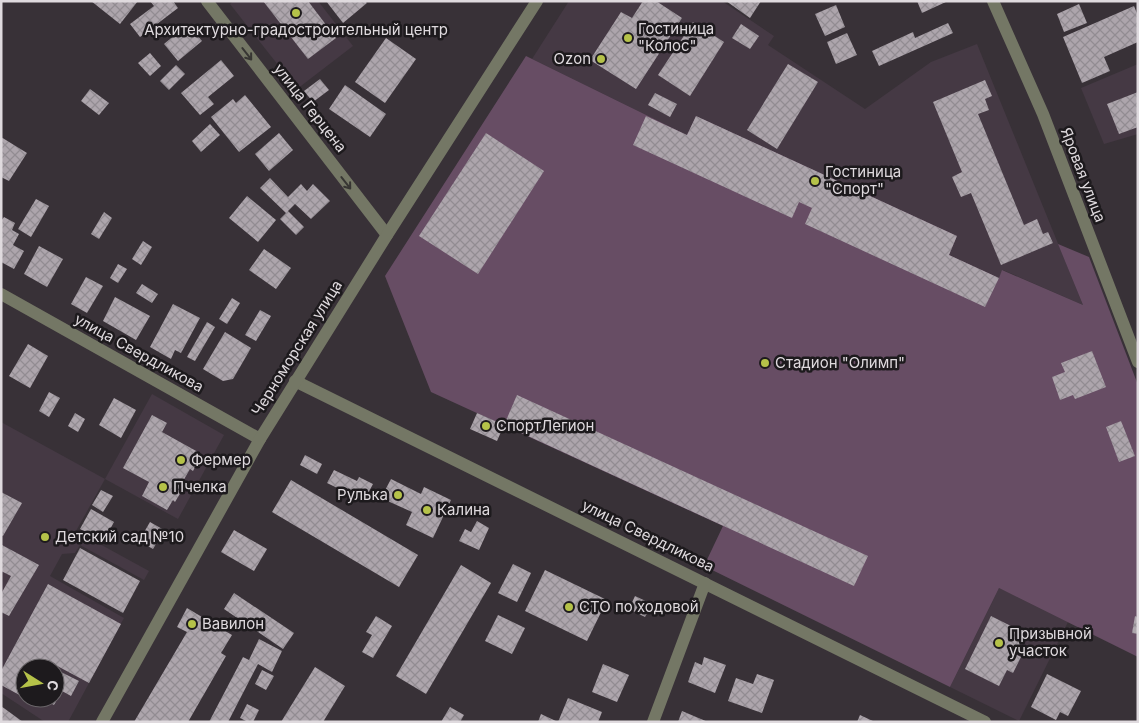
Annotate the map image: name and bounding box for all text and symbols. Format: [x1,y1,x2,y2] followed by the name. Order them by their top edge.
[290,7,302,19] marker: Архитектурно-градостроительный центр
[638,19,714,55] place label: Гостиница "Колос"
[144,20,448,39] place label: Архитектурно-градостроительный центр
[622,32,634,44] marker: Гостиница "Колос"
[242,47,253,60] one-way arrow
[554,49,591,68] place label: Ozon
[595,53,607,65] marker: Ozon
[270,60,351,156] street label: улица Герцена
[1057,125,1110,225] street label: Яровая улица
[825,162,901,198] place label: Гостиница "Спорт"
[809,175,821,187] marker: Гостиница "Спорт"
[341,176,352,189] one-way arrow
[247,276,346,419] street label: Черноморская улица
[71,309,207,396] street label: улица Свердликова
[775,353,905,372] place label: Стадион "Олимп"
[759,357,771,369] marker: Стадион "Олимп"
[496,416,594,435] place label: СпортЛегион
[480,420,492,432] marker: СпортЛегион
[191,450,251,469] place label: Фермер
[175,454,187,466] marker: Фермер
[173,477,227,496] place label: Пчелка
[157,481,169,493] marker: Пчелка
[337,485,388,504] place label: Рулька
[392,489,404,501] marker: Рулька
[579,495,717,576] street label: улица Свердликова
[437,500,490,519] place label: Калина
[421,504,433,516] marker: Калина
[55,527,184,546] place label: Детский сад №10
[39,531,51,543] marker: Детский сад №10
[579,597,699,616] place label: СТО по ходовой
[563,601,575,613] marker: СТО по ходовой
[202,614,264,633] place label: Вавилон
[186,618,198,630] marker: Вавилон
[1009,624,1092,660] place label: Призывной участок
[993,637,1005,649] marker: Призывной участок
[15,658,65,708] north arrow
[44,679,63,692] text: С

